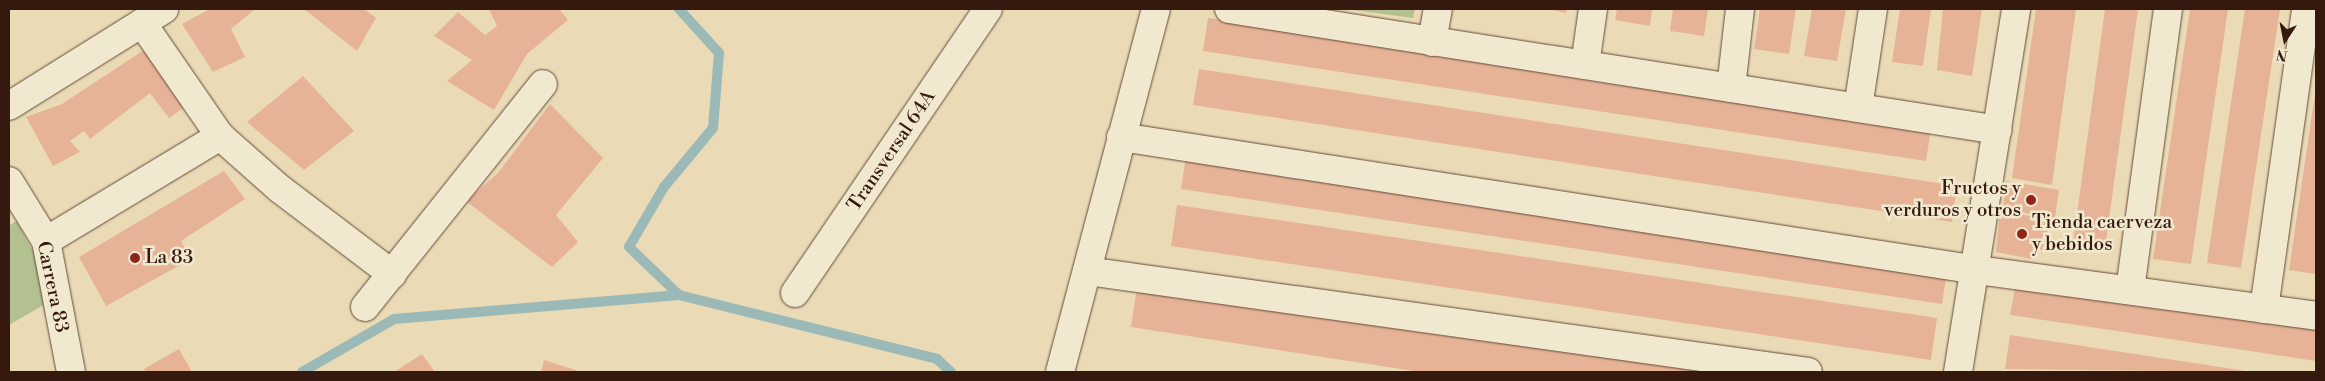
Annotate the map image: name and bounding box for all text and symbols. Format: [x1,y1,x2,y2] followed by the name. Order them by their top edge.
[2260,15,2310,65] north arrow
[2275,45,2289,65] text: N
[843,86,941,216] street label: Transversal 64A
[1884,178,2021,222] place label: Fructos y verduros y otros
[2025,194,2037,206] marker: Fructos y verduros y otros
[2032,212,2172,256] place label: Tienda caerveza y bebidos
[2016,228,2028,240] marker: Tienda caerveza y bebidos
[31,239,73,335] street label: Carrera 83
[145,247,193,269] place label: La 83
[129,252,141,264] marker: La 83

